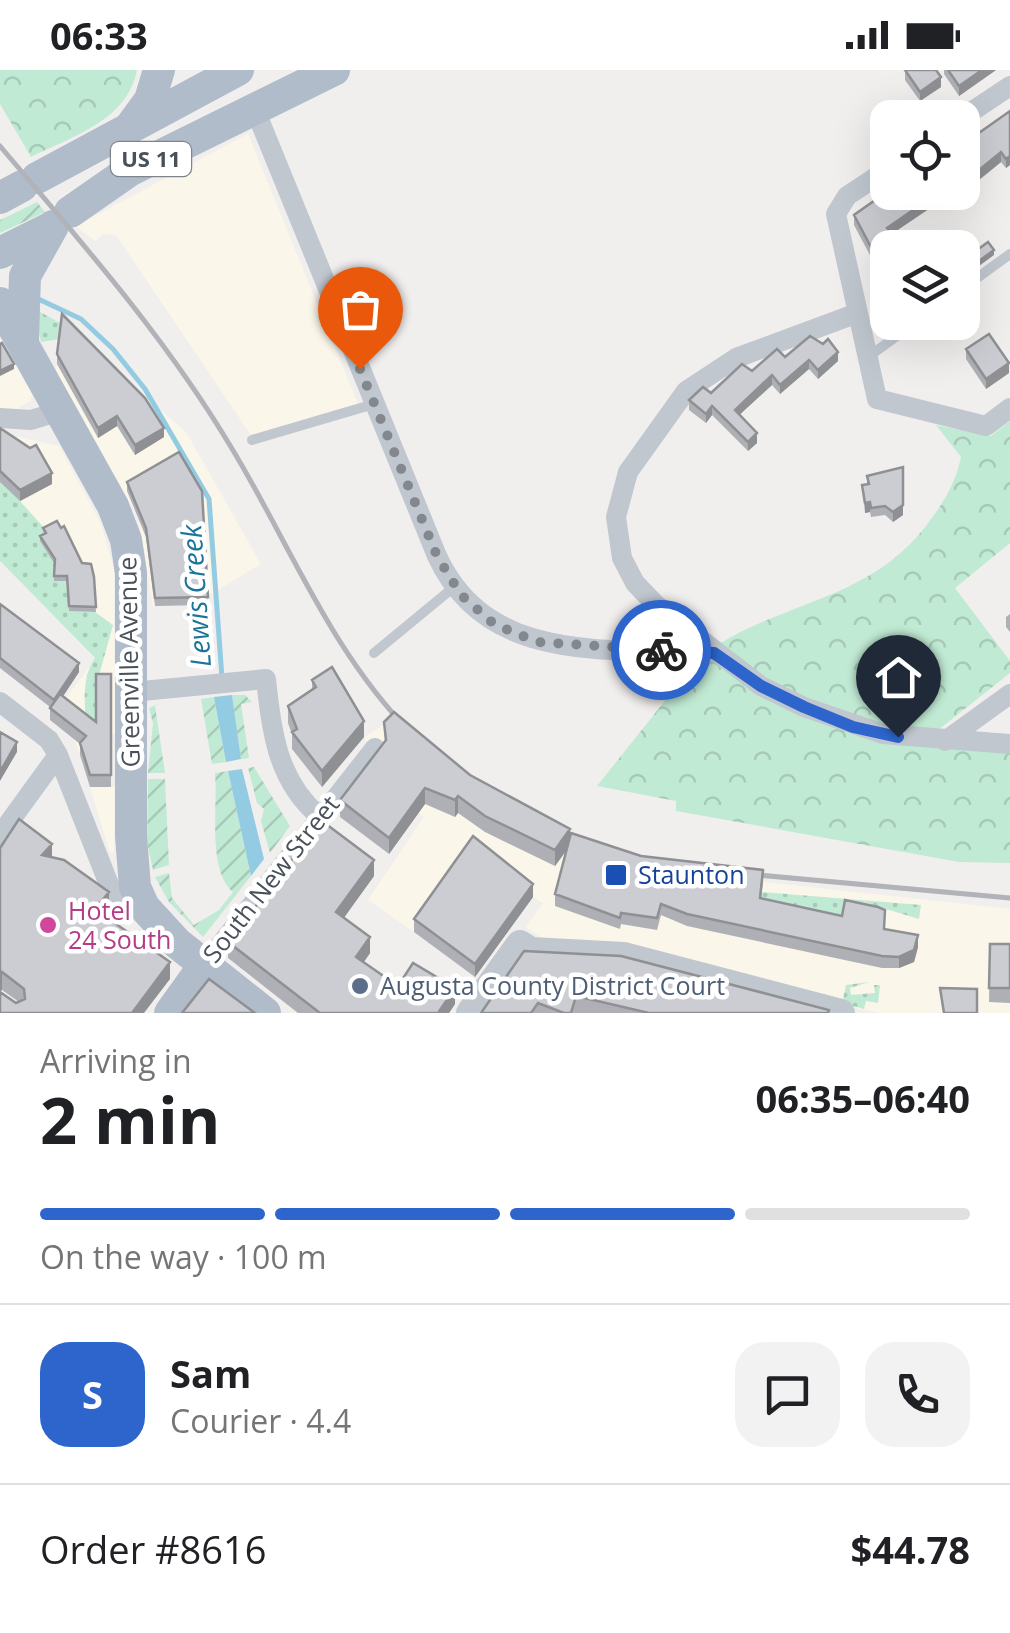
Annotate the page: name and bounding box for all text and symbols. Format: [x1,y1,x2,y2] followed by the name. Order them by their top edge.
[50,9,148,61] text: 06:33
[870,100,980,340] map controls
[870,100,980,210] button: locate
[111,142,191,176] road number: US 11
[870,230,980,340] button: layers
[318,267,403,370] pin
[333,282,388,337] icon: bag
[171,522,219,669] water label: Lewis Creek
[109,556,147,768] street label: Greenville Avenue
[611,600,711,700] courier
[634,623,689,678] icon: bike
[856,635,941,738] pin
[871,650,926,705] icon: home
[194,788,346,969] street label: South New Street
[638,857,744,891] place label: Staunton
[603,862,629,888] marker: Staunton
[68,893,171,956] place label: Hotel 24 South
[37,914,59,936] marker: Hotel 24 South
[380,968,725,1002] place label: Augusta County District Court
[349,975,371,997] marker: Augusta County District Court
[40,1039,192,1082] text: Arriving in
[756,1072,970,1124] text: 06:35–06:40
[40,1075,220,1163] text: 2 min
[40,1235,327,1278] text: On the way · 100 m
[735,1342,840,1447] button: chat
[865,1342,970,1447] button: phone
[170,1347,251,1399] text: Sam
[82,1368,103,1420] text: S
[170,1399,351,1442] text: Courier · 4.4
[40,1523,267,1575] text: Order #8616
[851,1523,970,1575] text: $44.78

